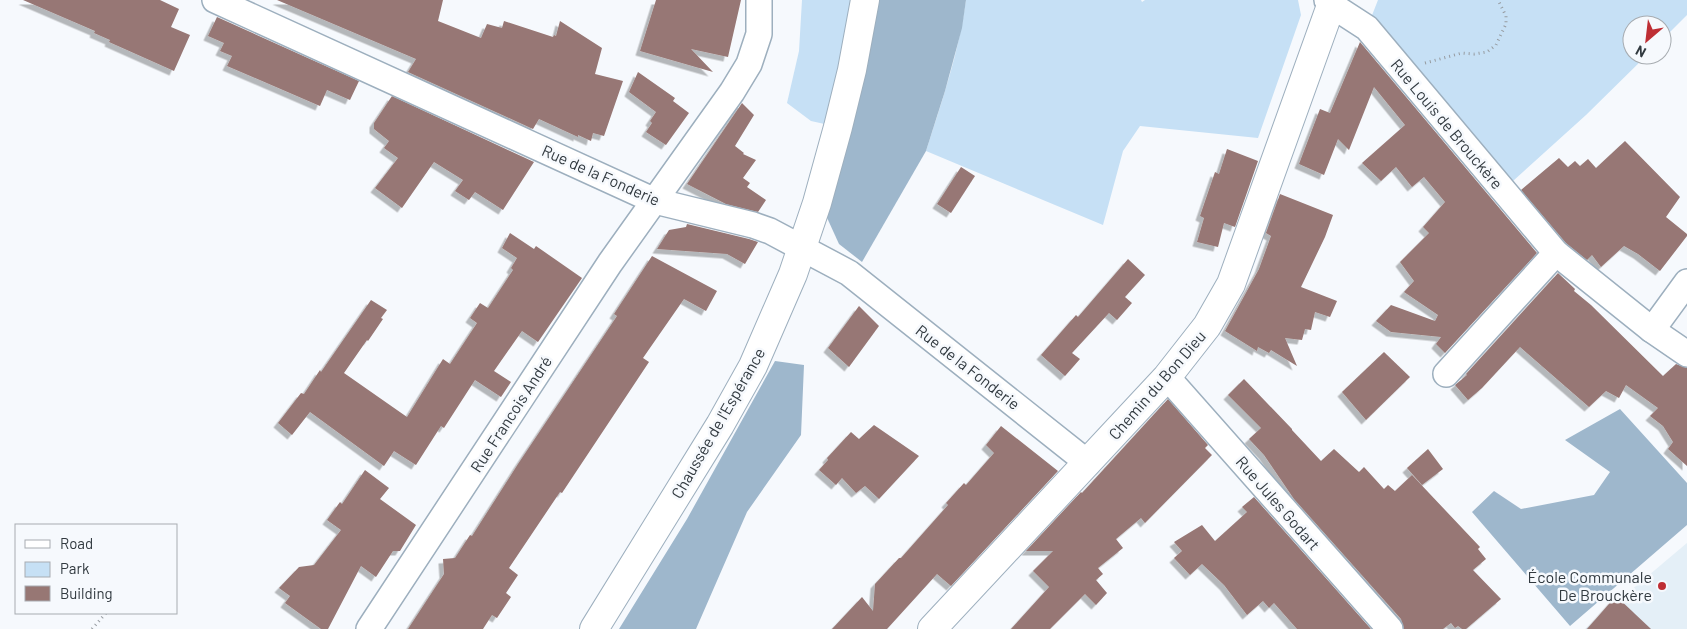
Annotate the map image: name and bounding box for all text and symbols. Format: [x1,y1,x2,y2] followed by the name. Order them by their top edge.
[1622,15,1672,65] north arrow
[1633,42,1649,62] text: N
[1387,55,1507,193] street label: Rue Louis de Brouckère
[539,140,663,209] street label: Rue de la Fonderie
[912,320,1024,413] street label: Rue de la Fonderie
[1104,326,1209,443] street label: Chemin du Bon Dieu
[667,344,768,501] street label: Chaussée de l'Espérance
[466,352,555,475] street label: Rue Francois André
[1232,452,1324,553] street label: Rue Jules Godart
[15,524,178,614] legend
[60,534,93,552] text: Road
[60,559,90,577] text: Park
[1527,567,1652,604] place label: École Communale De Brouckère
[1656,580,1668,592] marker: École Communale De Brouckère
[60,584,113,602] text: Building

